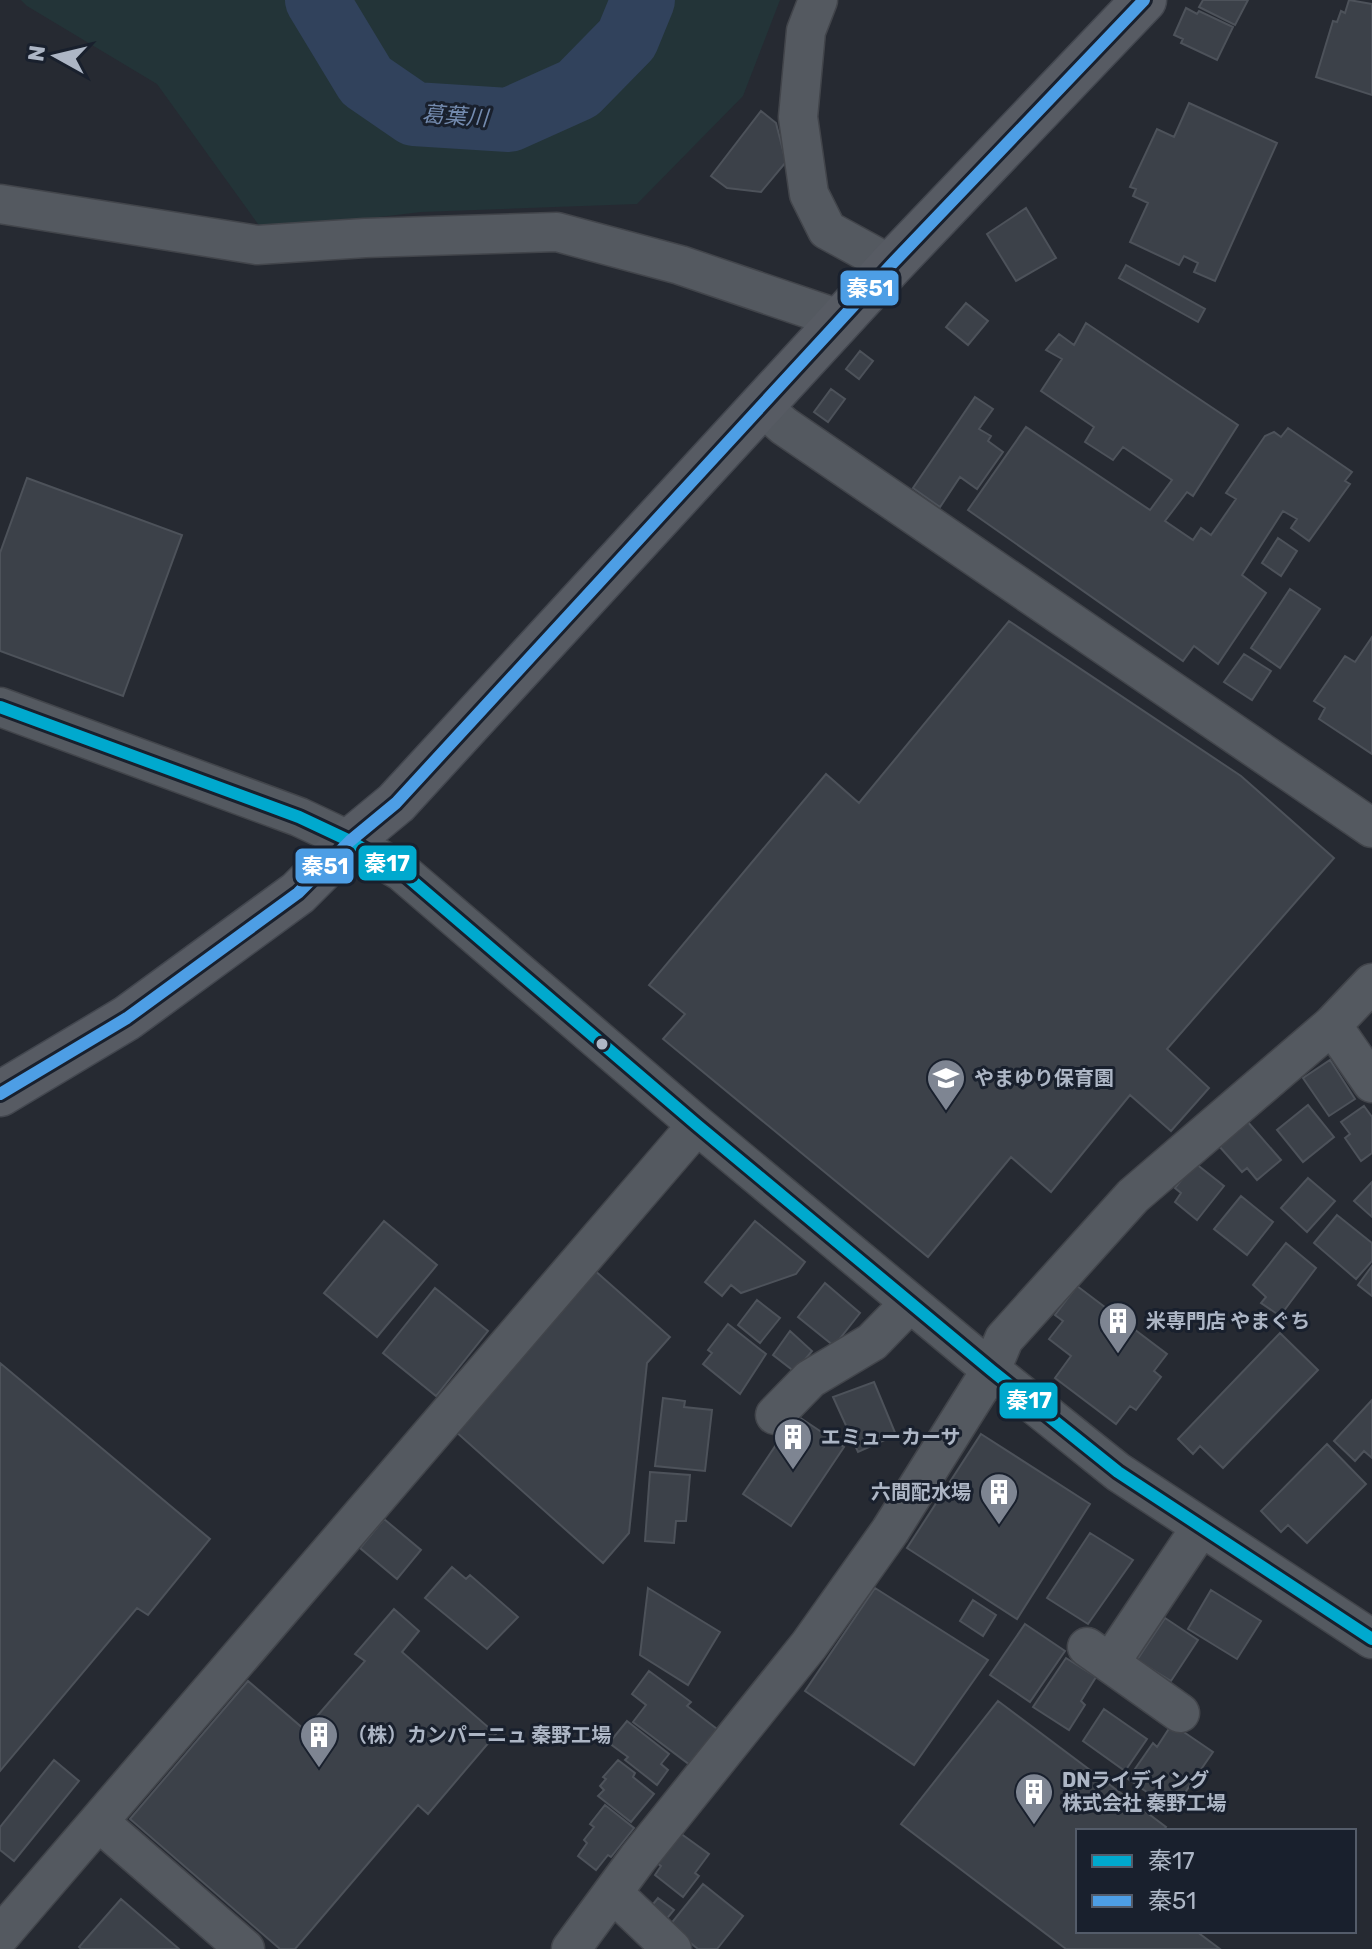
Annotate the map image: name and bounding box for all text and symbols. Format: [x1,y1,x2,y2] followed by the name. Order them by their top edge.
[16,16,96,96] north arrow
[22,44,51,63] text: N
[421,100,491,132] water label: 葛葉川
[839,269,900,307] line badge: 秦51
[847,275,894,302] text: 秦51
[357,844,418,882] line badge: 秦17
[294,847,355,885] line badge: 秦51
[364,850,410,877] text: 秦17
[302,853,349,880] text: 秦51
[594,1036,610,1052] unlabelled marker
[925,1057,967,1112] school or university icon: やまゆり保育園
[974,1066,1114,1090] place label: やまゆり保育園
[1097,1300,1139,1355] building icon: 米専門店 やまぐち
[1146,1309,1310,1333] place label: 米専門店 やまぐち
[998,1381,1059,1420] line badge: 秦17
[1006,1387,1052,1414] text: 秦17
[772,1416,814,1471] building icon: エミューカーサ
[821,1425,961,1449] place label: エミューカーサ
[978,1471,1020,1526] building icon: 六間配水場
[871,1480,971,1504] place label: 六間配水場
[298,1714,340,1769] building icon: （株）カンパーニュ 秦野工場
[347,1723,611,1747] place label: （株）カンパーニュ 秦野工場
[1062,1768,1226,1815] place label: DNライディング 株式会社 秦野工場
[1013,1771,1055,1826] building icon: DNライディング 株式会社 秦野工場
[1076,1829,1356,1933] legend
[1148,1847,1195,1875] text: 秦17
[1148,1887,1196,1915] text: 秦51

